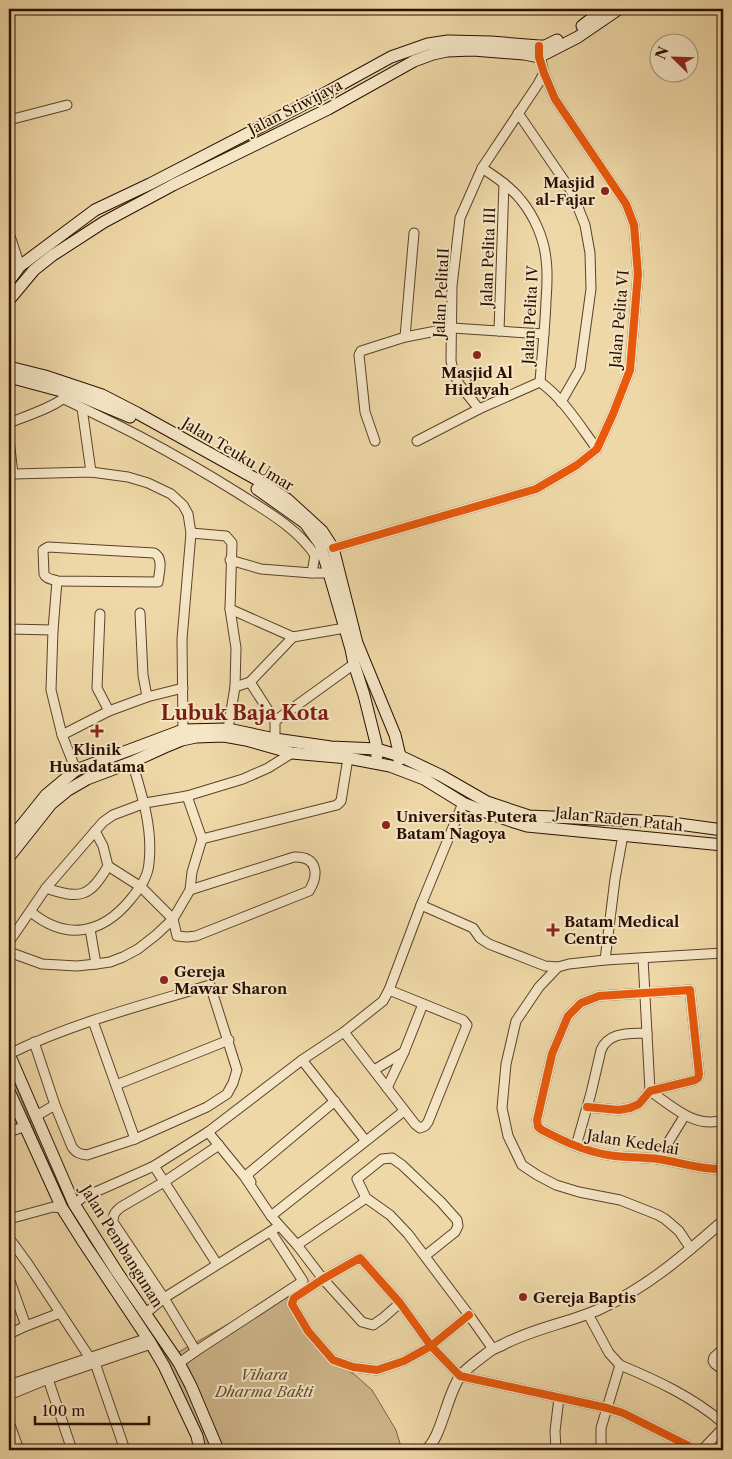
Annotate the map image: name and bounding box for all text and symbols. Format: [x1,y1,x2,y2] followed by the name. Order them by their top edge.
[650,32,700,82] north arrow
[651,44,673,62] text: N
[243,75,345,140] street label: Jalan Sriwijaya
[535,173,596,209] place label: Masjid al-Fajar
[599,185,611,197] marker: Masjid al-Fajar
[477,207,499,309] street label: Jalan Pelita III
[429,247,453,341] street label: Jalan PelitaII
[518,264,542,367] street label: Jalan Pelita IV
[605,269,633,371] street label: Jalan Pelita VI
[471,349,483,361] marker: Masjid Al Hidayah
[441,363,513,399] place label: Masjid Al Hidayah
[177,412,298,495] street label: Jalan Teuku Umar
[161,701,330,725] district label: Lubuk Baja Kota
[90,724,104,738] marker: Klinik Husadatama
[49,740,145,776] place label: Klinik Husadatama
[552,803,685,835] street label: Jalan Raden Patah
[396,807,538,843] place label: Universitas Putera Batam Nagoya
[380,819,392,831] marker: Universitas Putera Batam Nagoya
[564,912,679,948] place label: Batam Medical Centre
[546,923,560,937] marker: Batam Medical Centre
[174,962,288,998] place label: Gereja Mawar Sharon
[158,974,170,986] marker: Gereja Mawar Sharon
[584,1125,681,1159] street label: Jalan Kedelai
[76,1180,168,1311] street label: Jalan Pembangunan
[533,1288,636,1307] place label: Gereja Baptis
[517,1291,529,1303] marker: Gereja Baptis
[214,1365,314,1401] park label: Vihara Dharma Bakti
[35,1394,149,1426] scale bar
[42,1401,85,1420] text: 100 m

